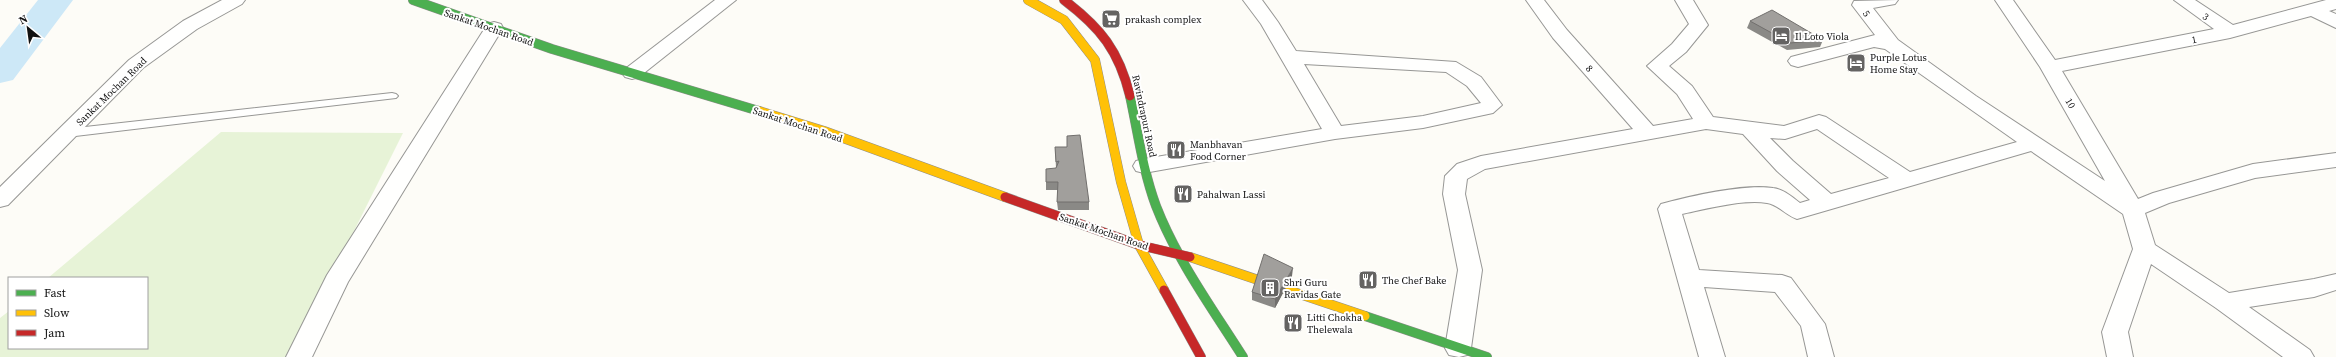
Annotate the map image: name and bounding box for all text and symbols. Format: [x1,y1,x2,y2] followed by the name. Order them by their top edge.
[442,6,535,49] street label: Sankat Mochan Road
[1860,7,1873,19] street label: 5
[8,8,48,48] north arrow
[1100,8,1122,30] supermarket icon: prakash complex
[2200,10,2211,23] street label: 3
[16,11,31,28] text: N
[1125,13,1202,26] place label: prakash complex
[1770,25,1792,47] hotel icon: Il Loto Viola
[1795,30,1850,43] place label: Il Loto Viola
[2190,33,2198,46] street label: 1
[1870,51,1927,76] place label: Purple Lotus Home Stay
[1845,52,1867,74] hotel icon: Purple Lotus Home Stay
[73,54,150,129] street label: Sankat Mochan Road
[1583,62,1596,74] street label: 8
[1129,74,1160,159] street label: Ravindrapuri Road
[2062,96,2079,111] street label: 10
[751,104,845,145] street label: Sankat Mochan Road
[1190,138,1247,163] place label: Manbhavan Food Corner
[1165,139,1187,161] restaurant icon: Manbhavan Food Corner
[1172,183,1194,205] restaurant icon: Pahalwan Lassi
[1197,188,1266,201] place label: Pahalwan Lassi
[1057,210,1150,253] street label: Sankat Mochan Road
[1357,269,1379,291] restaurant icon: The Chef Bake
[1382,274,1446,287] place label: The Chef Bake
[1284,276,1341,301] place label: Shri Guru Ravidas Gate
[8,277,148,349] legend
[1259,277,1281,299] building icon: Shri Guru Ravidas Gate
[44,285,66,301] text: Fast
[44,305,70,321] text: Slow
[1307,311,1363,336] place label: Litti Chokha Thelewala
[1282,312,1304,334] restaurant icon: Litti Chokha Thelewala
[43,325,65,341] text: Jam

